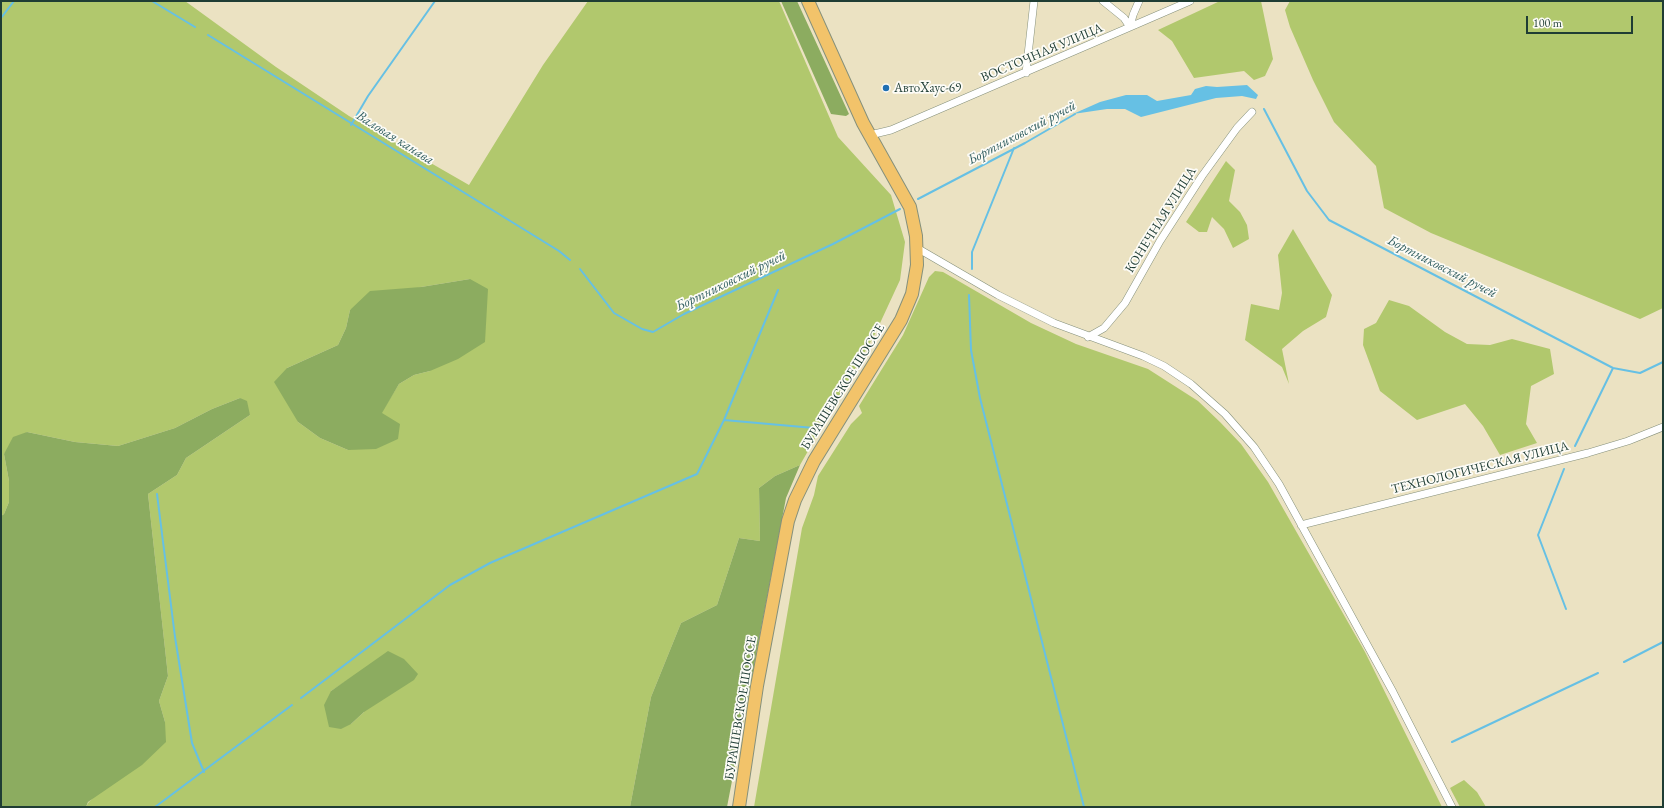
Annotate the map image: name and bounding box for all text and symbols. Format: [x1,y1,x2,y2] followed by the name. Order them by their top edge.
[1528,8,1635,34] scale bar
[1533,15,1562,31] text: 100 m
[979,20,1105,86] street label: ВОСТОЧНАЯ УЛИЦА
[894,80,961,96] place label: АвтоХаус-69
[881,83,891,93] marker: АвтоХаус-69
[965,97,1079,169] water label: Бортниковский ручей
[353,107,437,169] water label: Валовая канава
[1122,164,1200,276] street label: КОНЕЧНАЯ УЛИЦА
[1385,232,1499,302] water label: Бортниковский ручей
[673,247,789,315] water label: Бортниковский ручей
[798,321,888,453] street label: БУРАШЕВСКОЕ ШОССЕ
[1390,438,1570,498] street label: ТЕХНОЛОГИЧЕСКАЯ УЛИЦА
[722,635,760,781] street label: БУРАШЕВСКОЕ ШОССЕ

